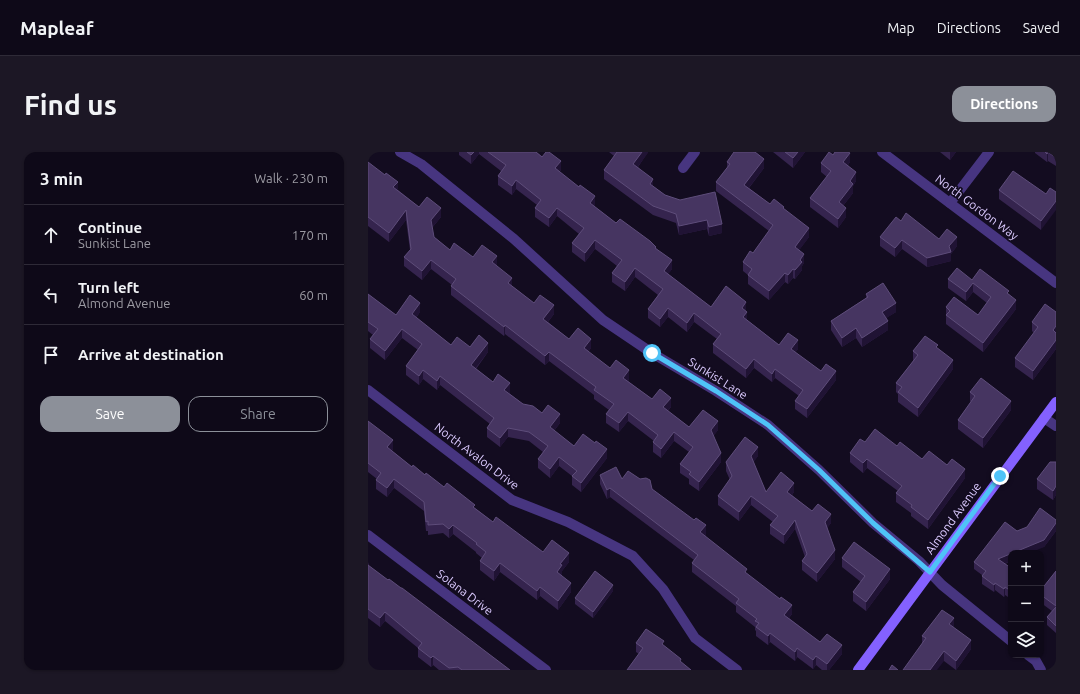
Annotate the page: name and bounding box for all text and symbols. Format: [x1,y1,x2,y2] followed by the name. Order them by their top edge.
[20,17,93,39] text: Mapleaf
[887,20,915,36] text: Map
[937,20,1001,36] text: Directions
[1023,20,1060,36] text: Saved
[952,86,1056,122] button: Directions
[24,89,117,120] text: Find us
[40,169,83,188] text: 3 min
[254,171,328,185] text: Walk · 230 m
[933,172,1021,243] street label: North Gordon Way
[78,219,142,236] text: Continue
[40,224,62,246] icon: ahead
[292,228,328,242] text: 170 m
[78,236,151,250] text: Sunkist Lane
[78,279,139,296] text: Turn left
[40,284,62,306] icon: left
[299,288,328,302] text: 60 m
[78,296,170,310] text: Almond Avenue
[40,344,62,366] icon: arrive
[643,344,661,362] route start
[78,346,224,363] text: Arrive at destination
[686,355,750,401] street label: Sunkist Lane
[40,396,180,432] button: Save
[188,396,328,432] button: Share
[432,420,522,492] street label: North Avalon Drive
[991,467,1009,485] route end
[923,480,983,556] street label: Almond Avenue
[1008,550,1044,658] map controls
[1008,550,1044,586] button: +
[434,567,496,617] street label: Solana Drive
[1008,586,1044,622] button: −
[1008,622,1044,658] button: layers

